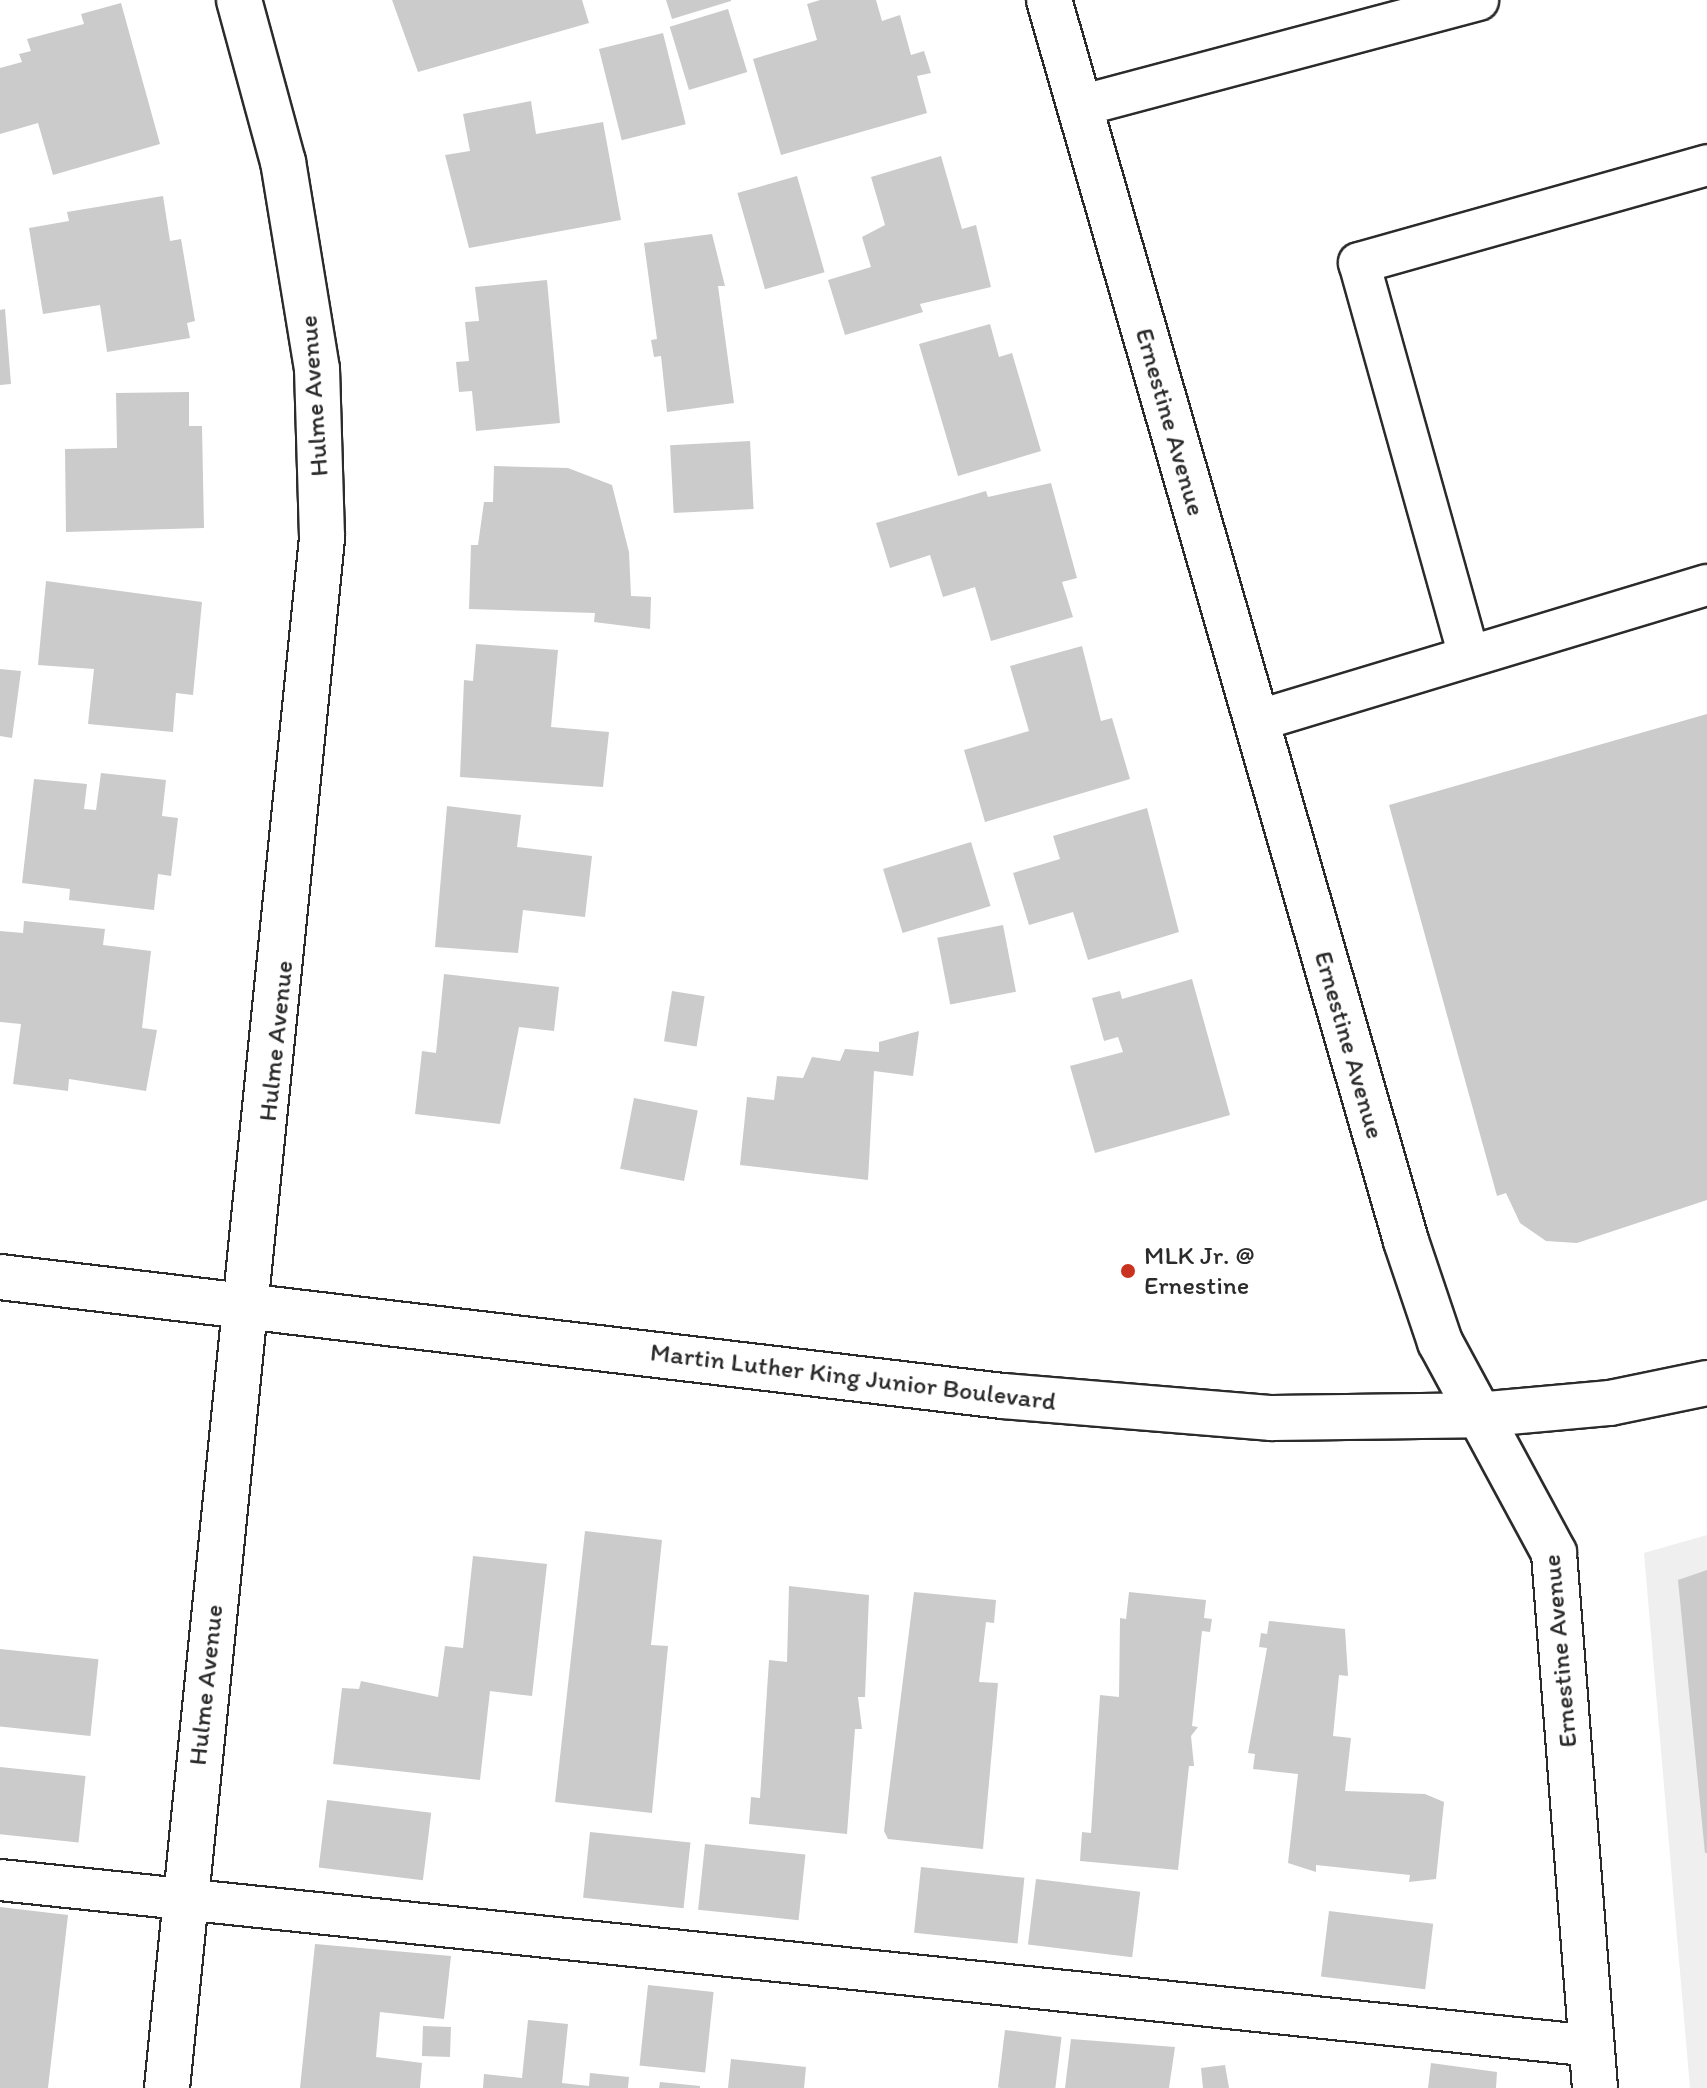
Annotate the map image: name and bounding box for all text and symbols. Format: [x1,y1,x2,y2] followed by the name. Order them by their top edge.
[293,315,335,477] street label: Hulme Avenue
[1128,325,1212,519] street label: Ernestine Avenue
[1307,948,1391,1142] street label: Ernestine Avenue
[252,960,300,1122] street label: Hulme Avenue
[1144,1240,1255,1302] place label: MLK Jr. @ Ernestine
[1119,1262,1137,1280] marker: MLK Jr. @ Ernestine
[648,1337,1058,1417] street label: Martin Luther King Junior Boulevard
[1536,1554,1584,1748] street label: Ernestine Avenue
[182,1604,230,1766] street label: Hulme Avenue

